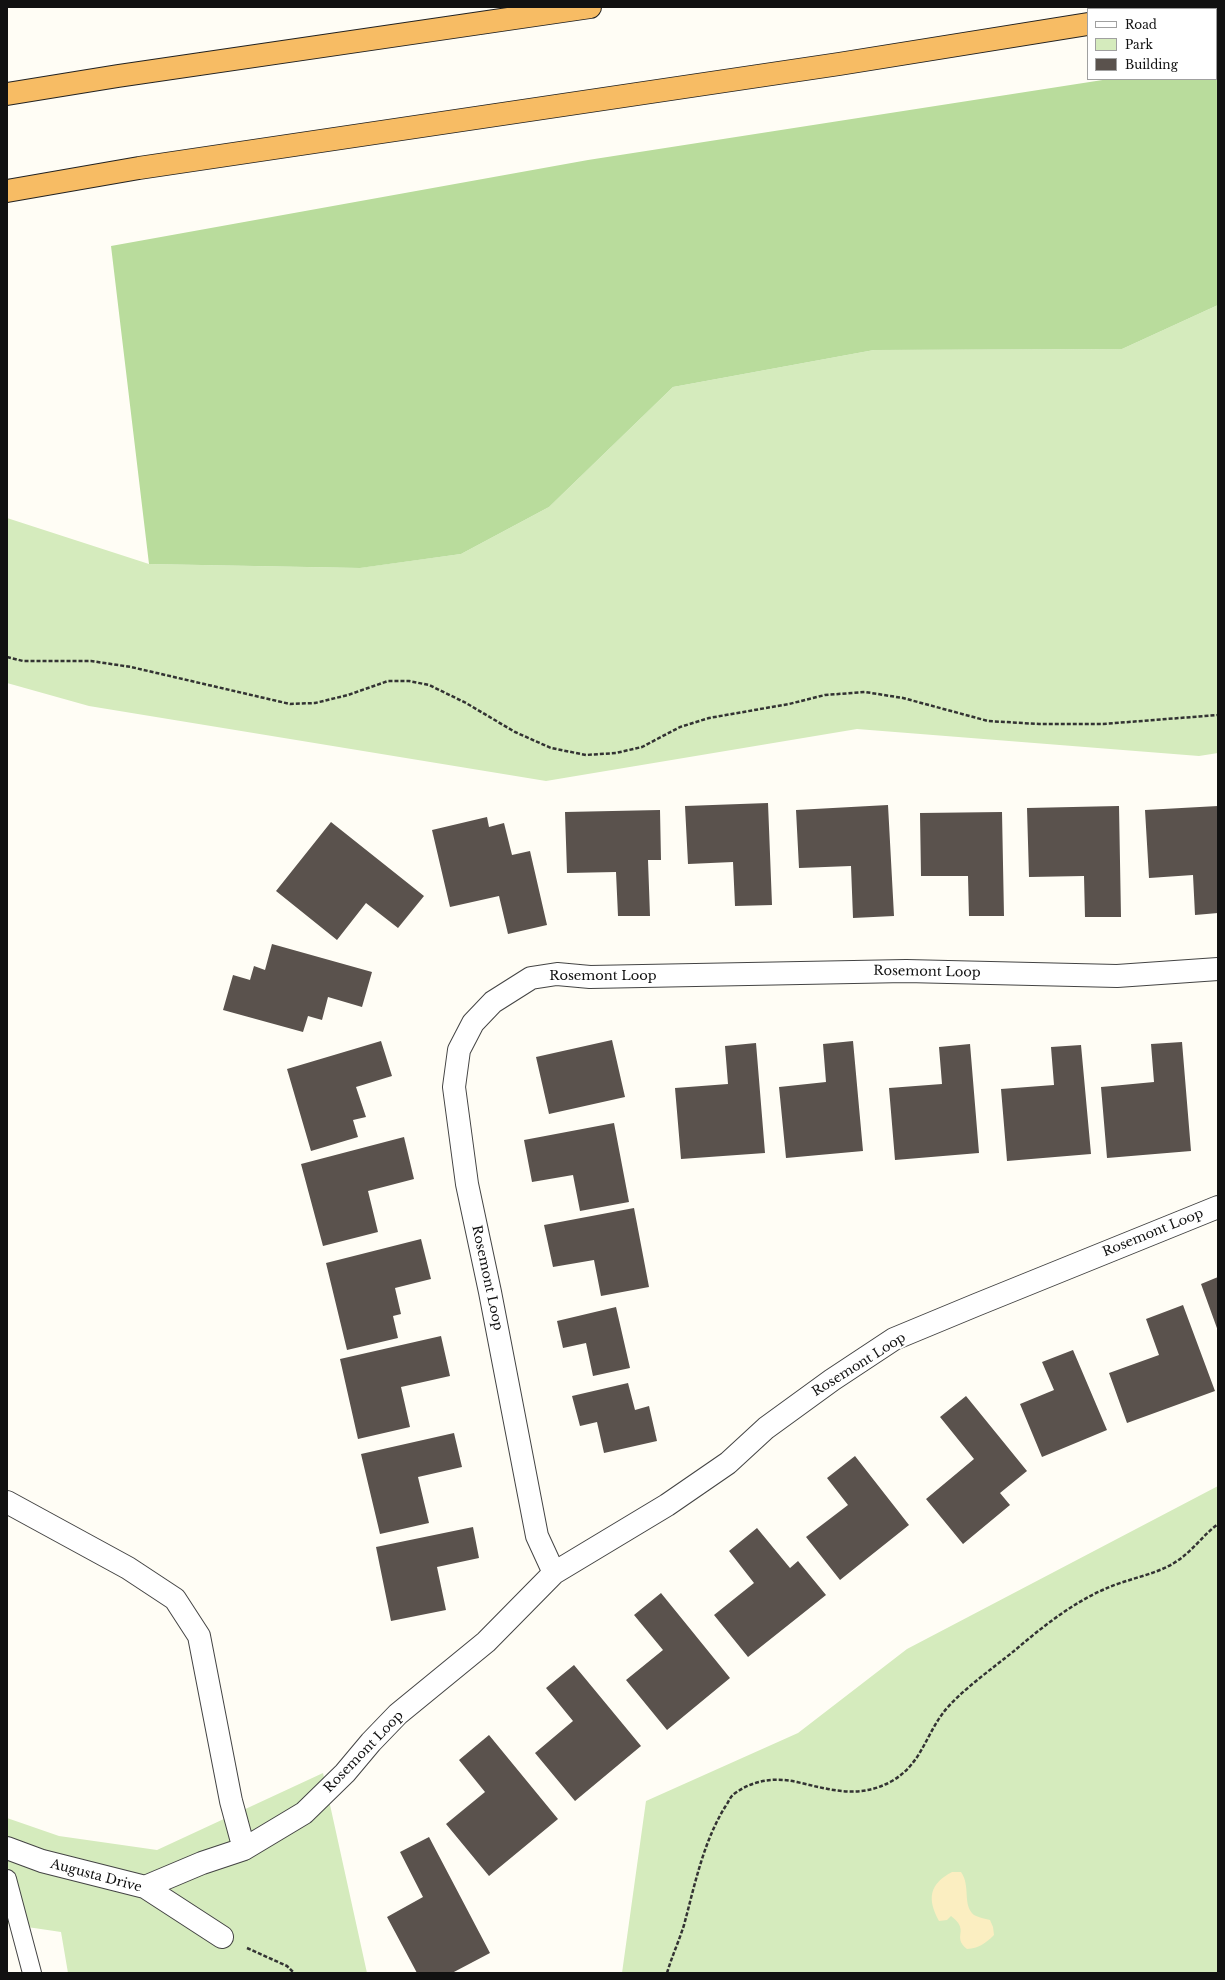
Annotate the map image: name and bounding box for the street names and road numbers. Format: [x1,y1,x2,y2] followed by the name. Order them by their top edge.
[873,963,981,981] street label: Rosemont Loop
[549,968,657,984] street label: Rosemont Loop
[1100,1206,1206,1260] street label: Rosemont Loop
[468,1224,506,1332] street label: Rosemont Loop
[809,1330,909,1400] street label: Rosemont Loop
[321,1708,407,1796] street label: Rosemont Loop
[49,1856,143,1896] street label: Augusta Drive

